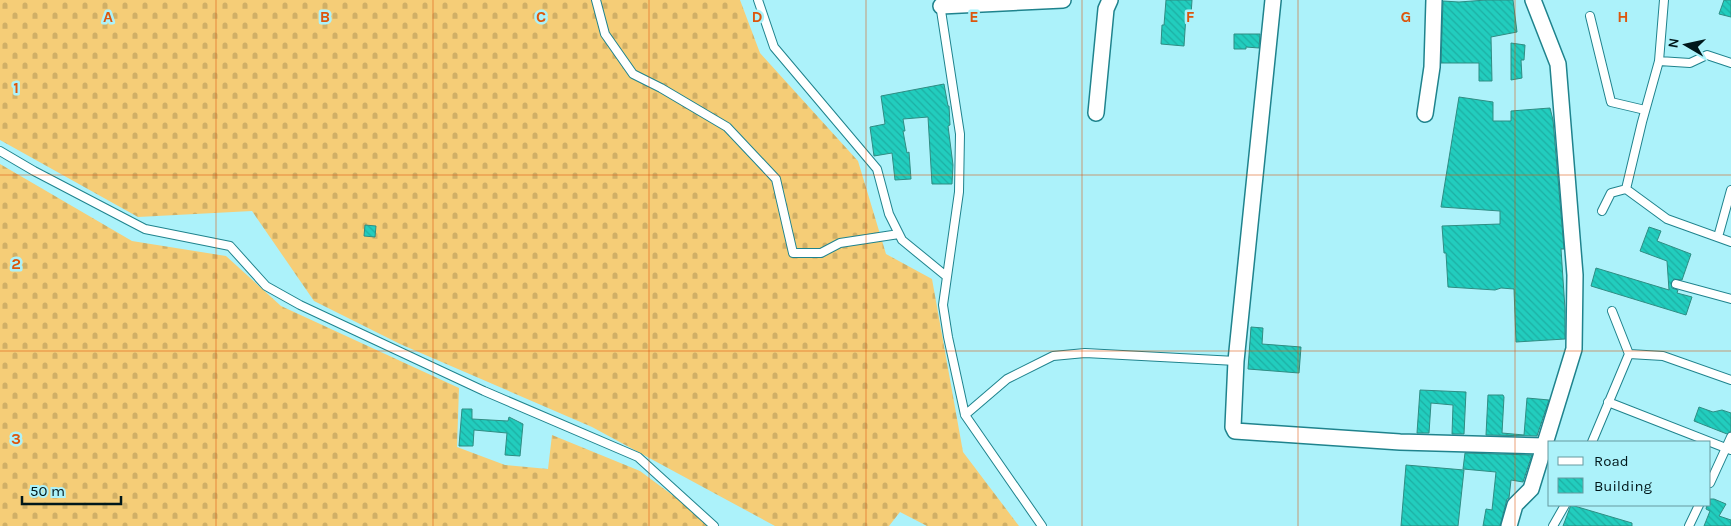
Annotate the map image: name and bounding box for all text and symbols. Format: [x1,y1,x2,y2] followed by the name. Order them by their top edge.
[103,7,113,26] text: A
[320,7,330,26] text: B
[536,7,546,26] text: C
[752,7,763,26] text: D
[969,7,979,26] text: E
[1186,7,1195,26] text: F
[1401,7,1411,26] text: G
[1617,7,1629,26] text: H
[1661,20,1711,70] north arrow
[1664,37,1683,49] text: N
[13,78,19,97] text: 1
[11,254,21,273] text: 2
[11,429,21,448] text: 3
[1548,441,1711,506] legend
[1594,452,1629,470] text: Road
[22,474,121,506] scale bar
[1594,477,1652,495] text: Building
[30,482,65,500] text: 50 m

